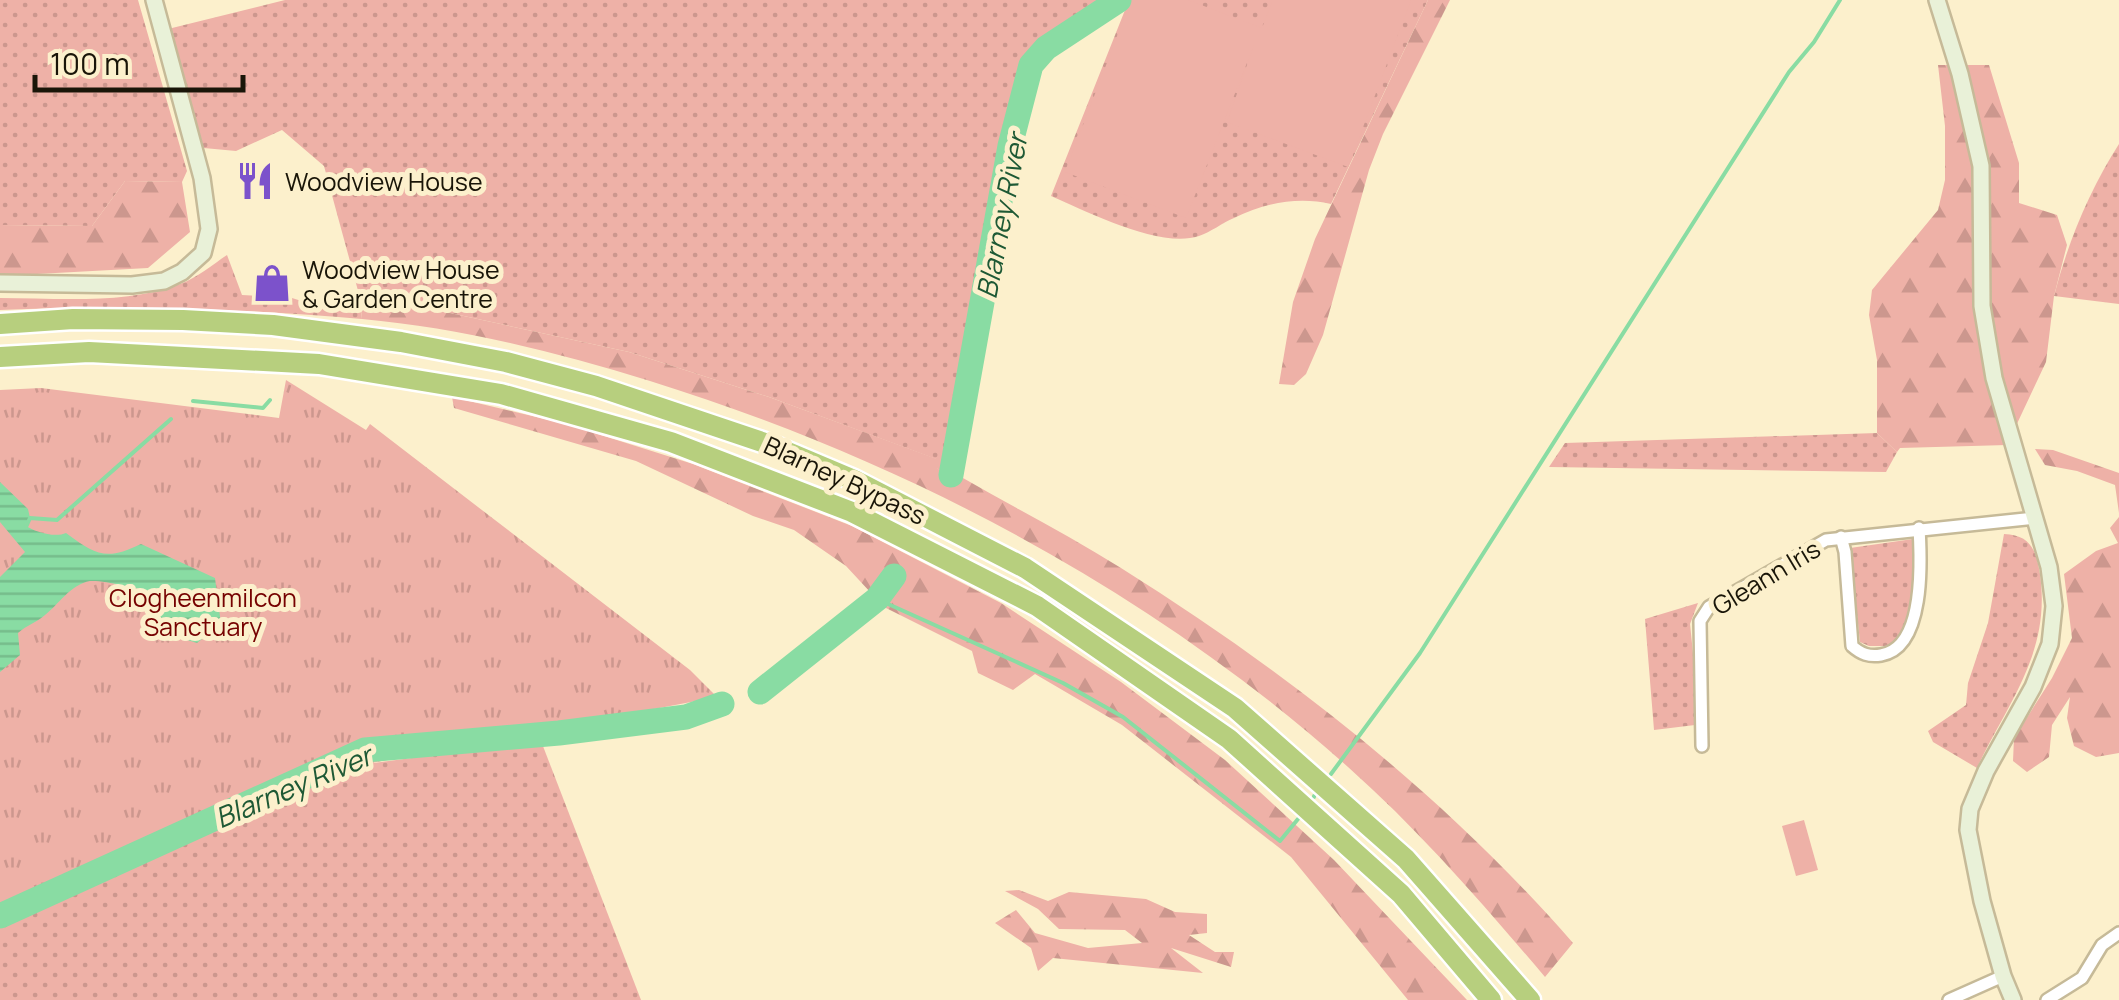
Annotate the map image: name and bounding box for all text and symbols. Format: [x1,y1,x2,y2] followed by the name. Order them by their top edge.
[35,30,242,92] scale bar
[50,43,130,84] text: 100 m
[966,127,1036,301] water label: Blarney River
[234,160,276,202] restaurant icon: Woodview House
[285,164,483,199] place label: Woodview House
[302,252,500,316] place label: Woodview House & Garden Centre
[251,262,293,304] shop icon: Woodview House & Garden Centre
[758,427,932,533] street label: Blarney Bypass
[1705,531,1827,623] street label: Gleann Iris
[109,580,297,644] park label: Clogheenmilcon Sanctuary
[209,734,381,836] water label: Blarney River

